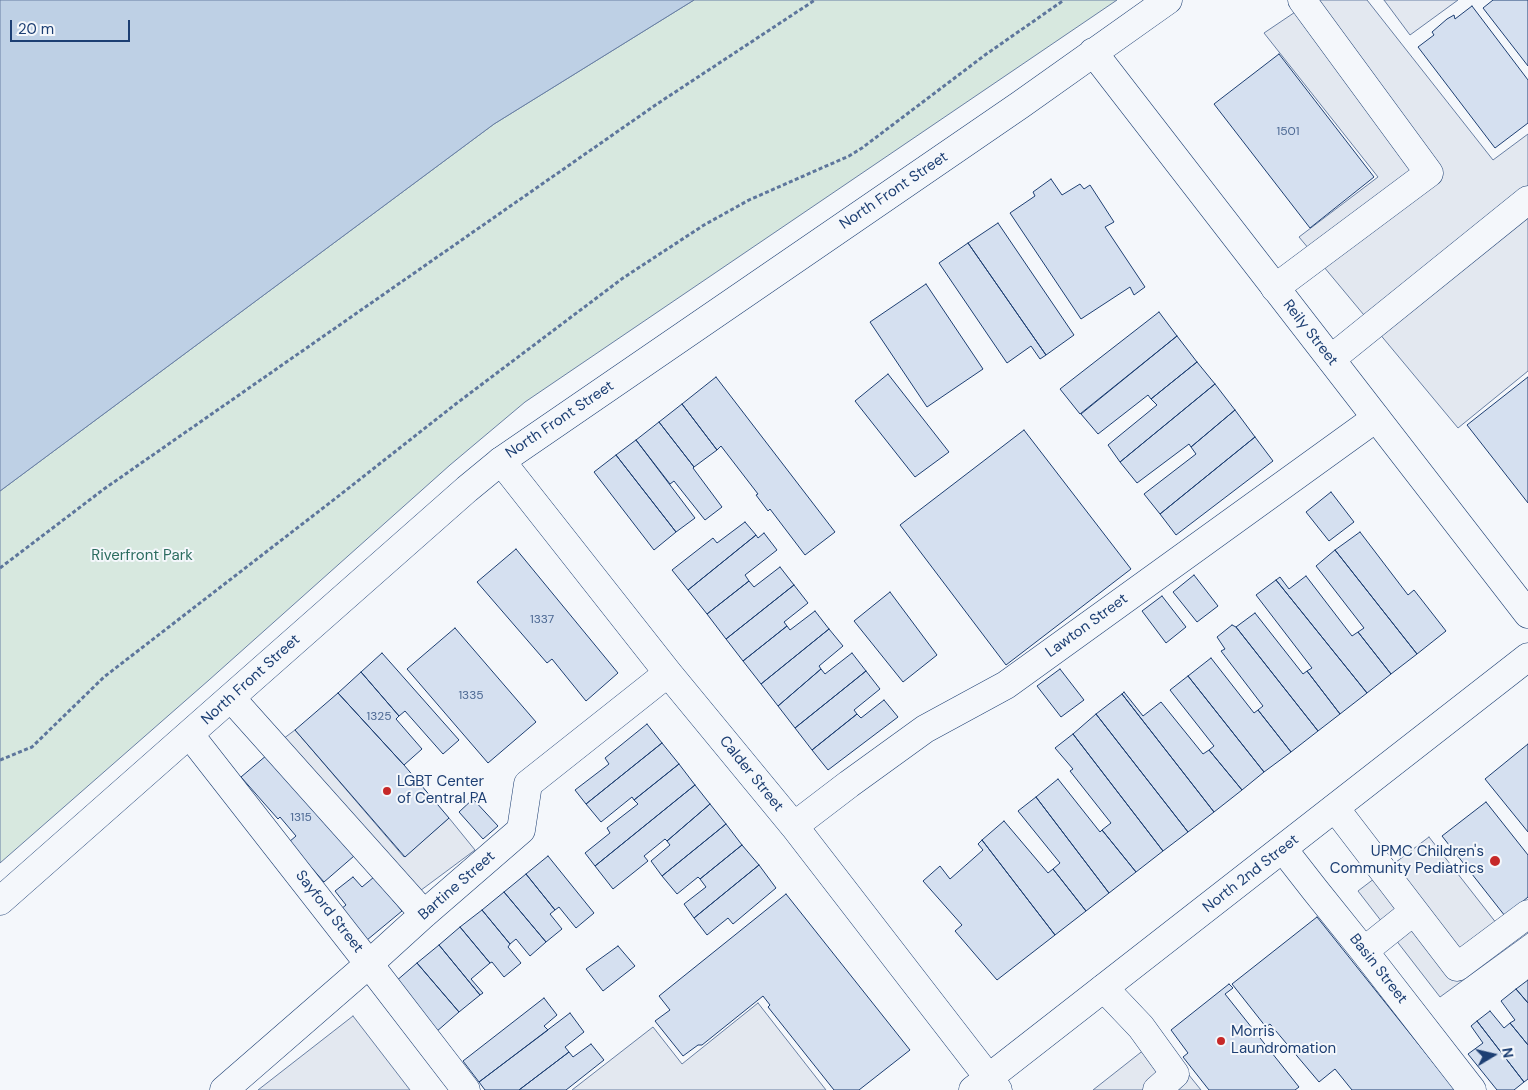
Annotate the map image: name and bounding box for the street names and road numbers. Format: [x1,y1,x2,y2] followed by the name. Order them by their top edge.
[837,148,951,234] street label: North Front Street
[1279,296,1341,370] street label: Reily Street
[503,377,617,463] street label: North Front Street
[1042,590,1132,662] street label: Lawton Street
[198,631,304,729] street label: North Front Street
[715,732,787,816] street label: Calder Street
[1200,831,1302,917] street label: North 2nd Street
[415,848,499,924] street label: Bartine Street
[291,867,367,957] street label: Sayford Street
[1345,931,1411,1007] street label: Basin Street

